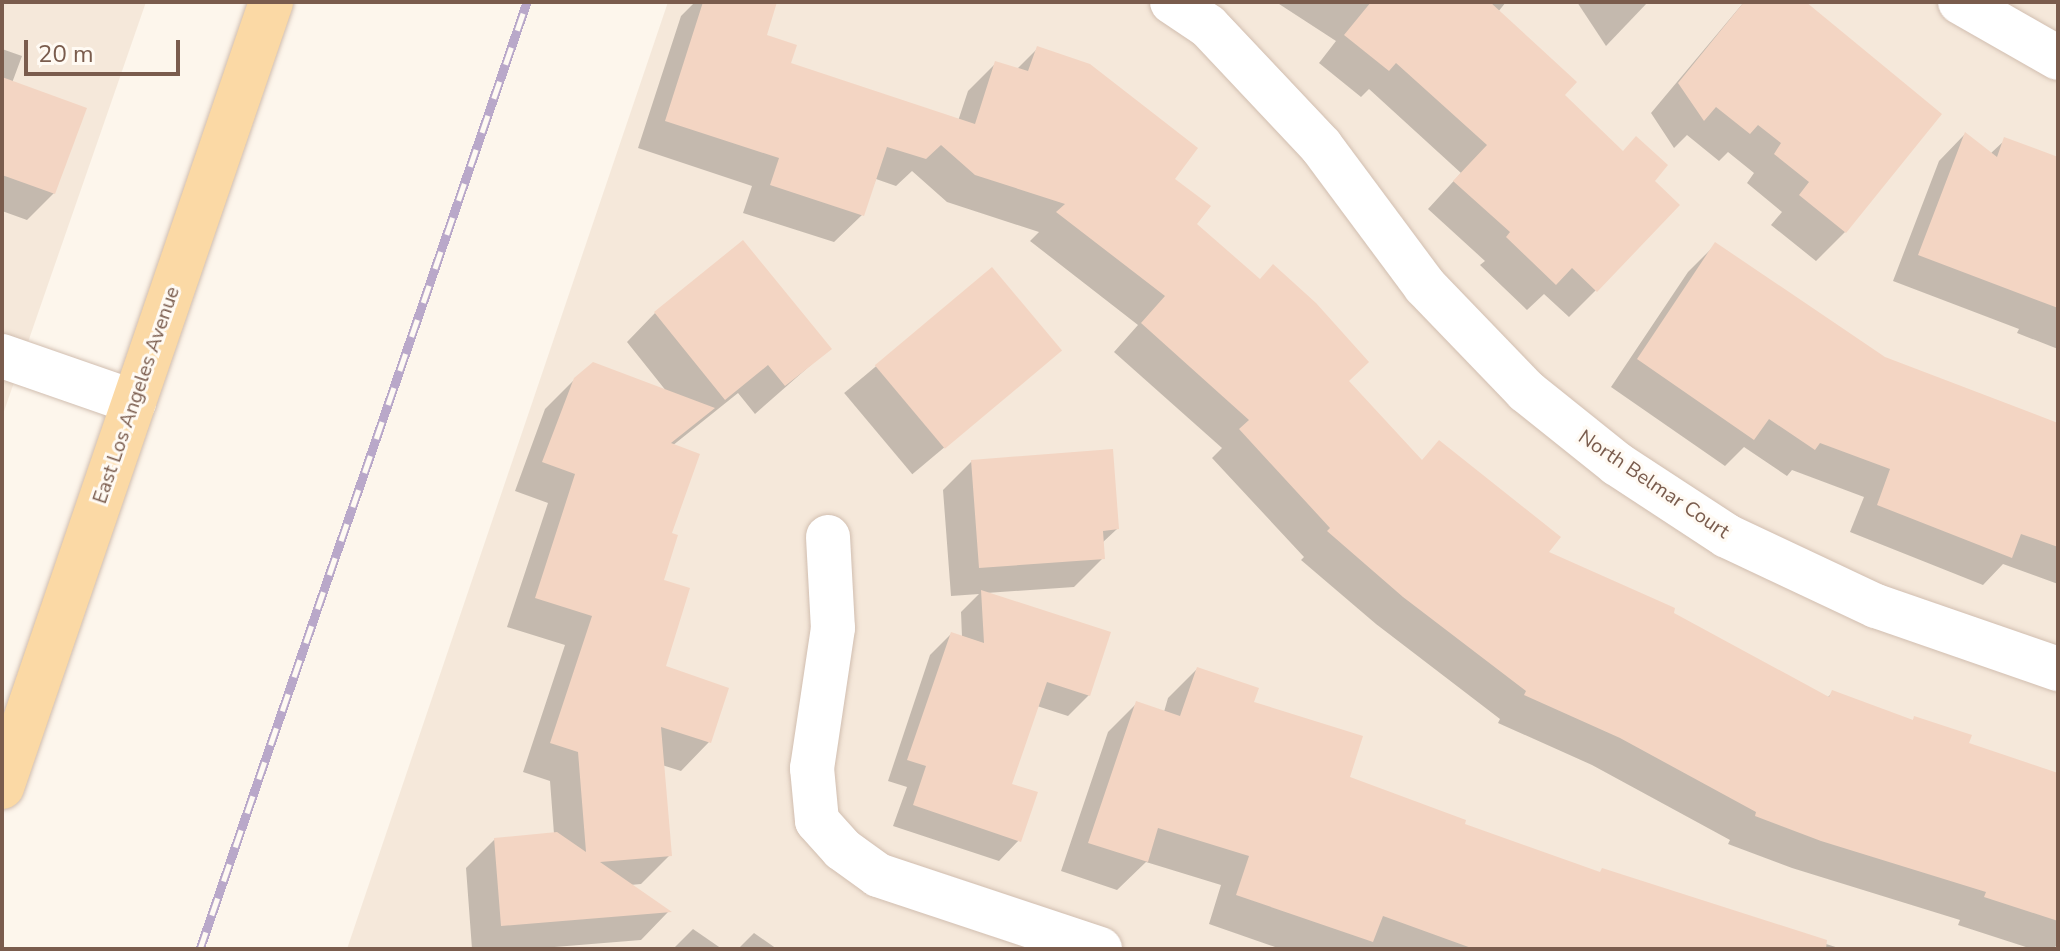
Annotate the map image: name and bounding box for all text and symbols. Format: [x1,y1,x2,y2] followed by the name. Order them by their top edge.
[28,24,184,74] scale bar
[38,38,94,70] text: 20 m
[88,283,184,507] street label: East Los Angeles Avenue
[1574,425,1734,543] street label: North Belmar Court

